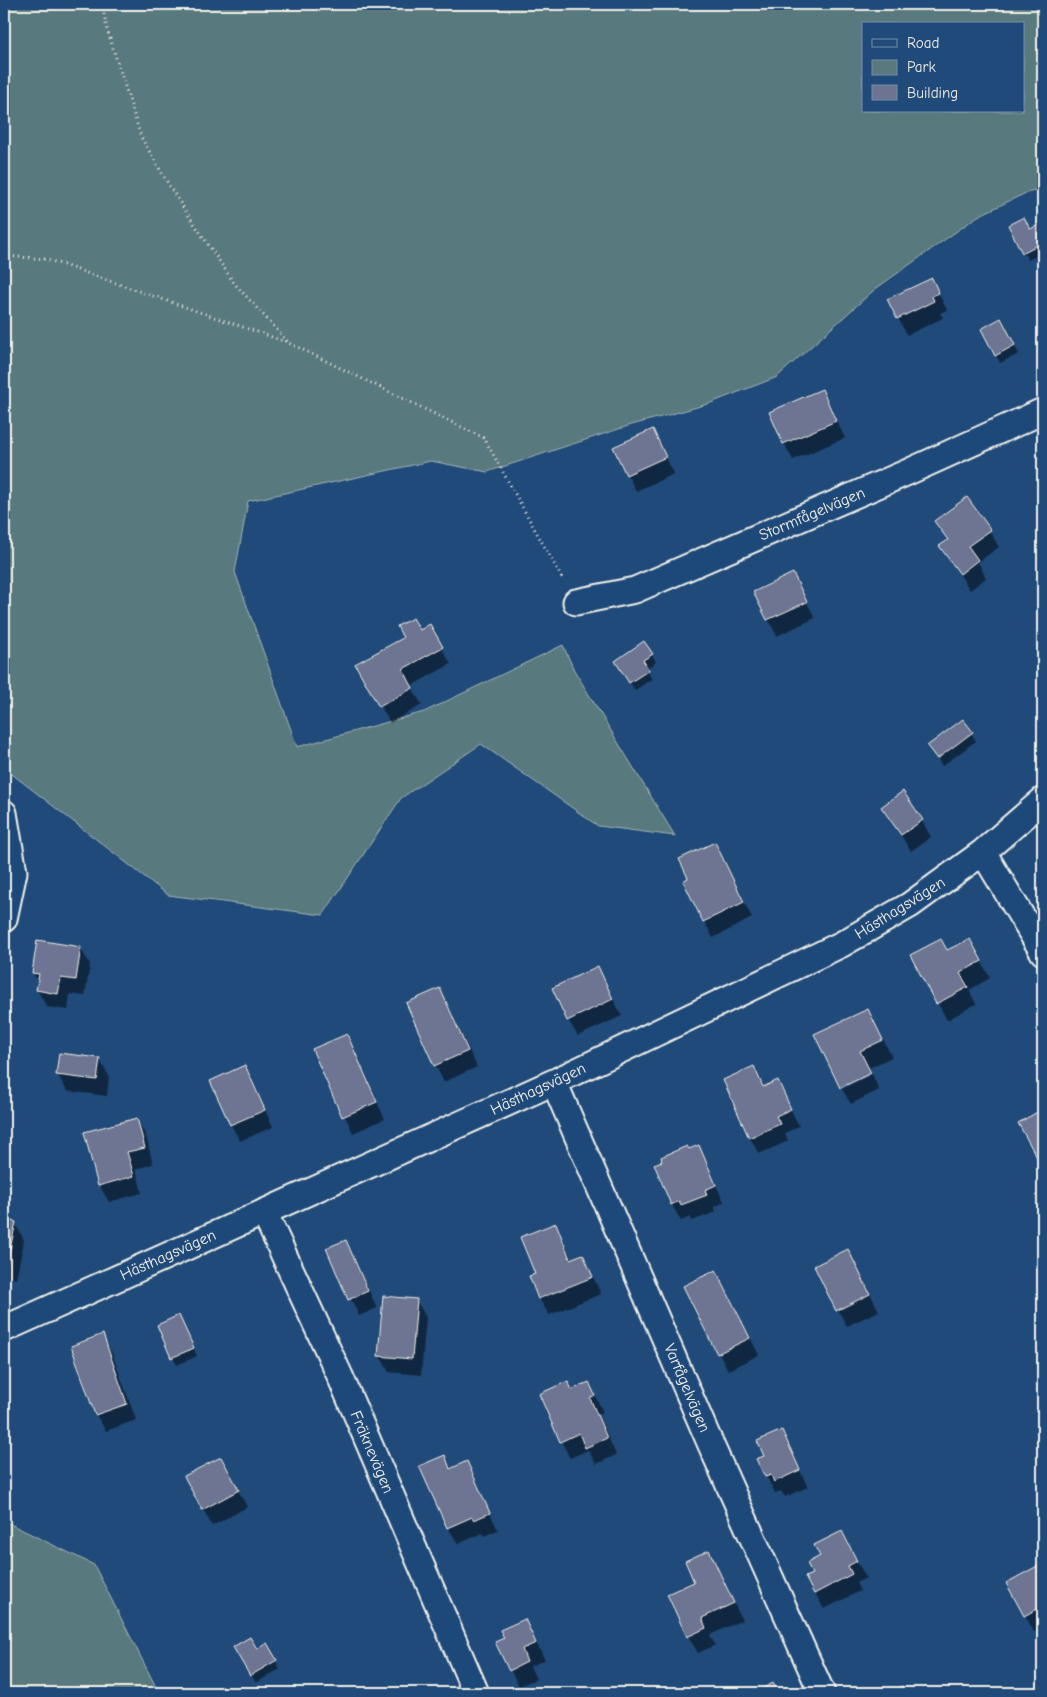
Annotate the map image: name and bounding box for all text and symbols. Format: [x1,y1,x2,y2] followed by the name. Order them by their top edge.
[862,22,1024,112] legend
[907,34,939,52] text: Road
[907,58,936,76] text: Park
[907,84,958,102] text: Building
[756,484,868,544] street label: Stormfågelvägen
[852,873,948,943] street label: Hästhagsvägen
[488,1059,588,1119] street label: Hästhagsvägen
[117,1226,219,1284] street label: Hästhagsvägen
[660,1341,714,1435] street label: Varfågelvägen
[347,1408,397,1496] street label: Fräknevägen

